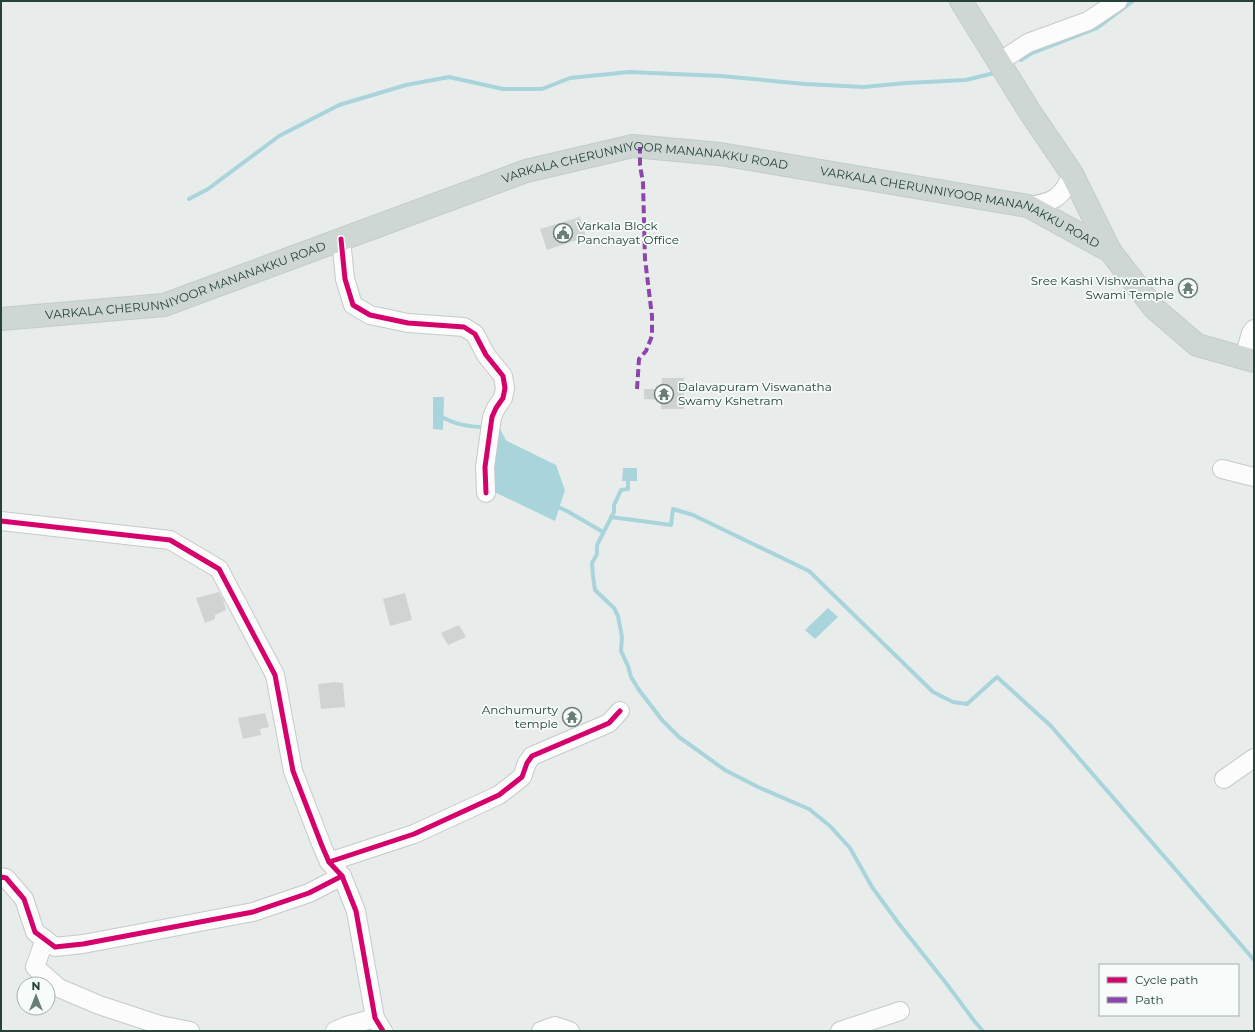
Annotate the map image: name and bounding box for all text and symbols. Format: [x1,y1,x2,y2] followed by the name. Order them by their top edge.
[500,138,789,186] street label: VARKALA CHERUNNIYOOR MANANAKKU ROAD
[819,163,1102,251] street label: VARKALA CHERUNNIYOOR MANANAKKU ROAD
[577,218,679,247] place label: Varkala Block Panchayat Office
[552,222,574,244] public building icon: Varkala Block Panchayat Office
[44,238,328,322] street label: VARKALA CHERUNNIYOOR MANANAKKU ROAD
[1031,273,1174,302] place label: Sree Kashi Vishwanatha Swami Temple
[1177,277,1199,299] temple icon: Sree Kashi Vishwanatha Swami Temple
[678,379,832,408] place label: Dalavapuram Viswanatha Swamy Kshetram
[653,383,675,405] temple icon: Dalavapuram Viswanatha Swamy Kshetram
[482,702,558,731] place label: Anchumurty temple
[561,706,583,728] temple icon: Anchumurty temple
[1099,964,1239,1016] legend
[1135,972,1198,987] text: Cycle path
[16,976,56,1016] north arrow
[32,979,40,993] text: N
[1135,992,1164,1007] text: Path

